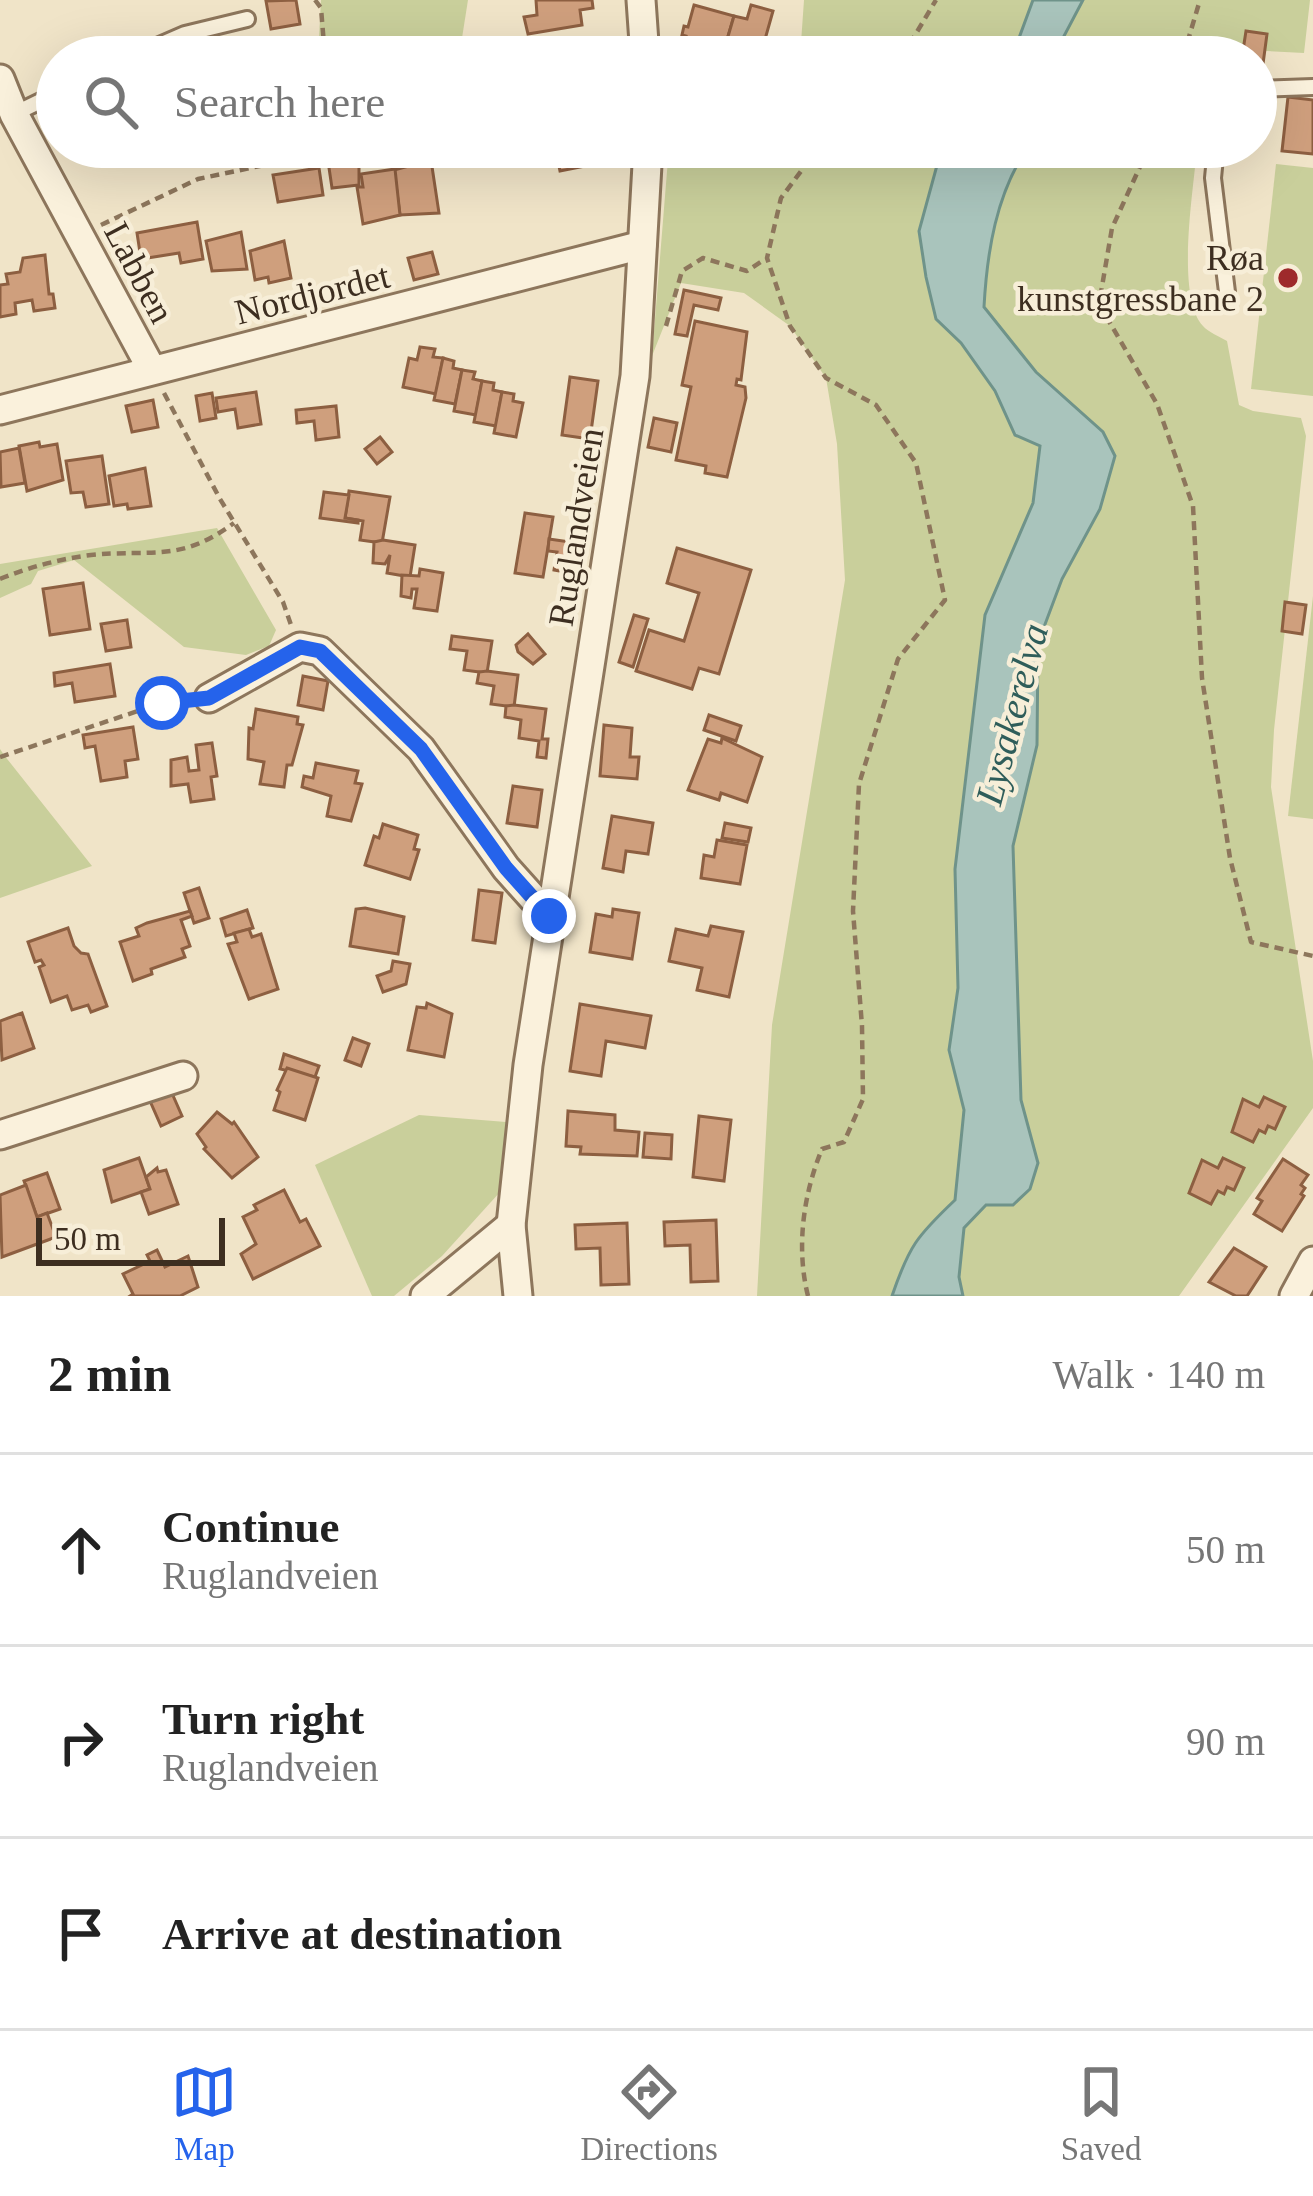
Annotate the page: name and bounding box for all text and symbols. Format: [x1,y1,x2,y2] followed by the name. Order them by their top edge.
[36,36,1277,168] search box
[78,69,144,135] icon: search
[174,77,385,127] text: Search here
[96,215,182,330] street label: Labben
[1017,238,1264,319] place label: Røa kunstgressbane 2
[231,255,394,332] street label: Nordjordet
[1275,265,1301,291] marker: Røa kunstgressbane 2
[541,425,611,629] street label: Ruglandveien
[966,619,1057,811] water label: Lysakerelva
[135,676,189,730] route start
[522,889,576,943] route end
[36,1212,225,1265] scale bar
[54,1221,121,1257] text: 50 m
[48,1346,171,1402] text: 2 min
[1053,1353,1265,1396] text: Walk · 140 m
[162,1502,340,1552] text: Continue
[48,1517,114,1583] icon: ahead
[1186,1528,1265,1571] text: 50 m
[162,1554,379,1597] text: Ruglandveien
[162,1694,364,1744] text: Turn right
[48,1709,114,1775] icon: right
[1186,1720,1265,1763] text: 90 m
[162,1746,379,1789] text: Ruglandveien
[48,1901,114,1967] icon: arrive
[162,1909,562,1959] text: Arrive at destination
[171,2059,237,2168] tab: Map
[580,2059,718,2168] tab: Directions
[1061,2059,1142,2168] tab: Saved

